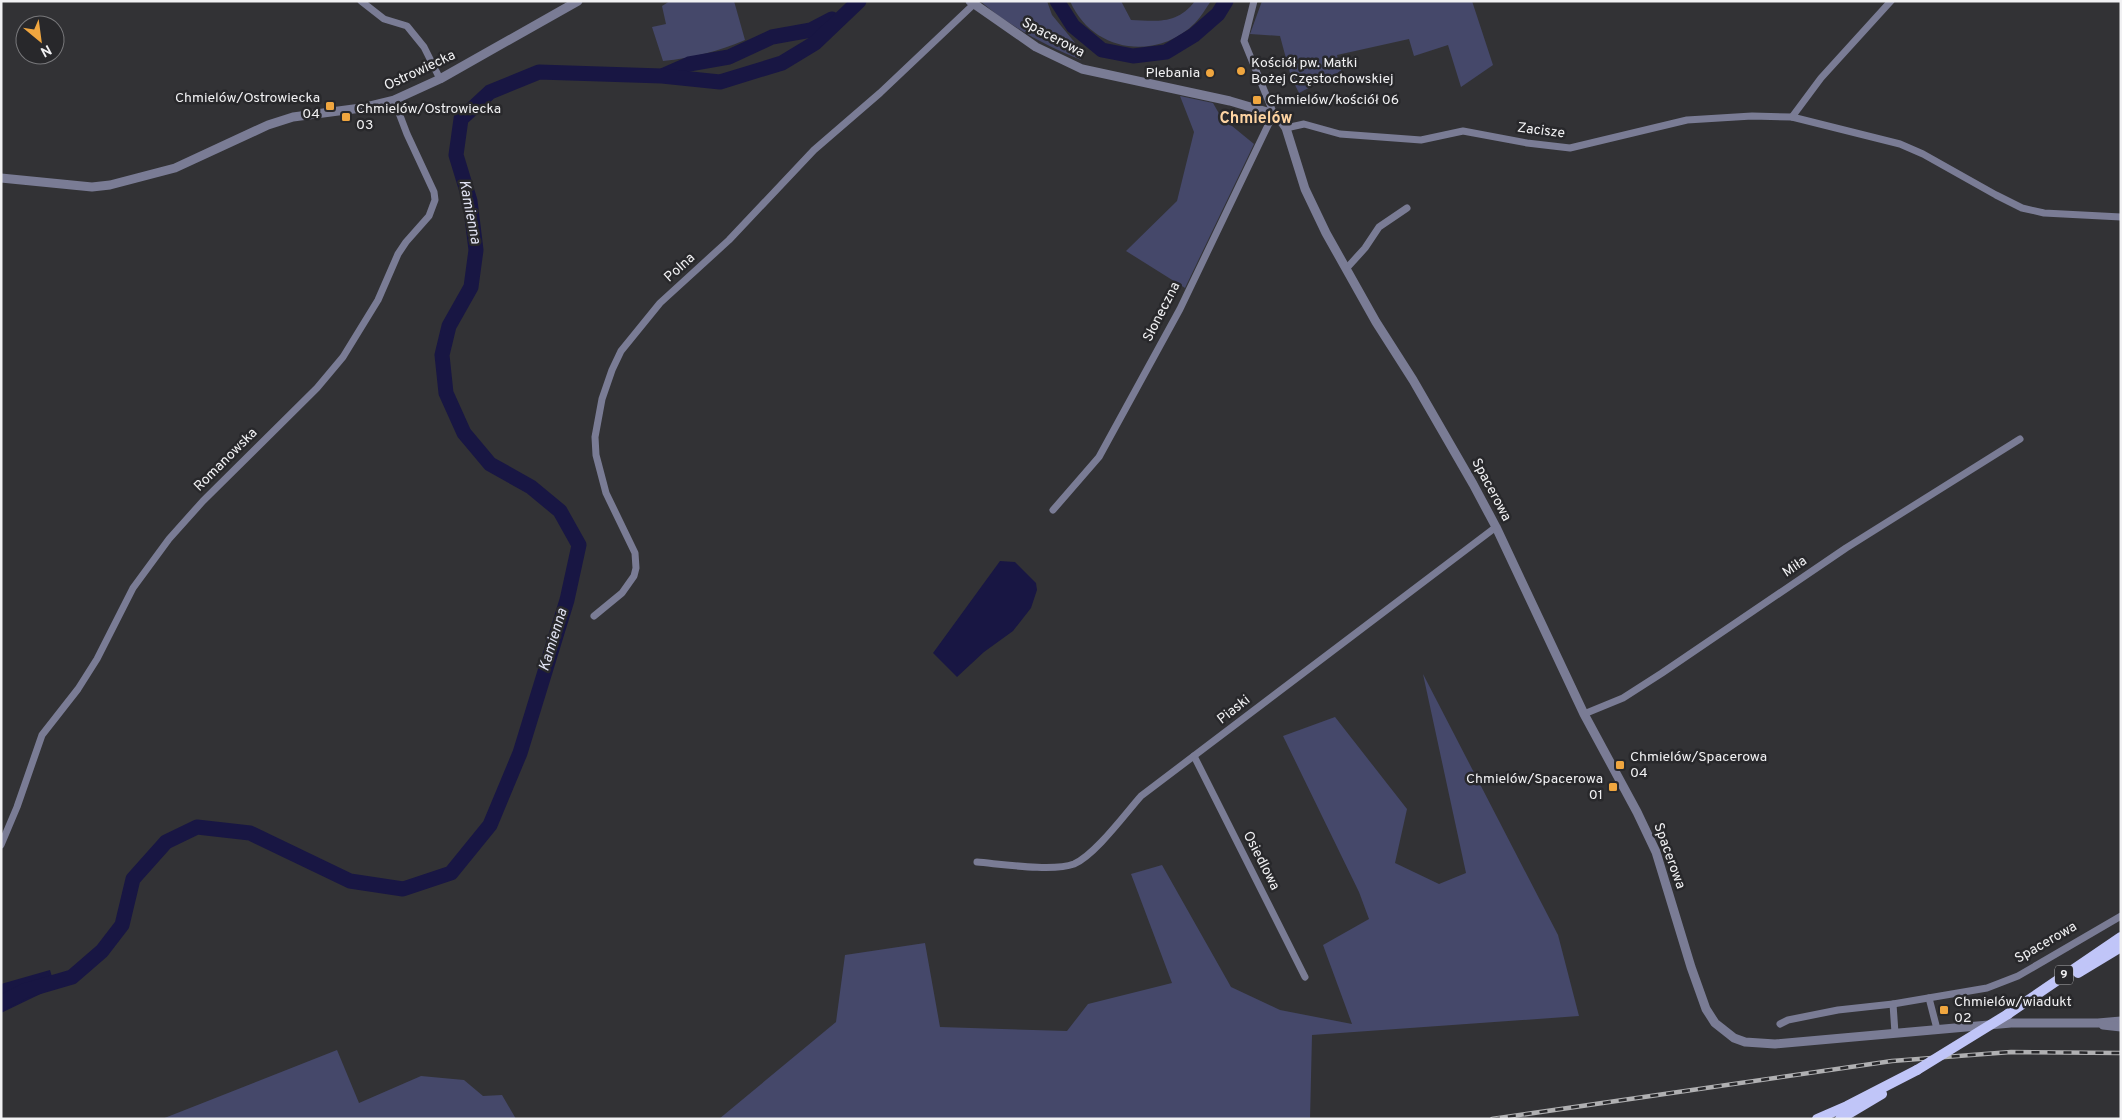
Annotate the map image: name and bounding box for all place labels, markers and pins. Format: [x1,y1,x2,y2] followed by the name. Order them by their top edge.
[1251,55,1394,88] place label: Kościół pw. Matki Bożej Częstochowskiej
[1146,65,1200,82] place label: Plebania
[1235,65,1247,77] marker: Kościół pw. Matki Bożej Częstochowskiej
[1204,67,1216,79] marker: Plebania
[175,90,320,123] place label: Chmielów/Ostrowiecka 04
[1267,92,1399,109] place label: Chmielów/kościół 06
[1251,94,1263,106] marker: Chmielów/kościół 06
[324,100,336,112] marker: Chmielów/Ostrowiecka 04
[356,101,501,134] place label: Chmielów/Ostrowiecka 03
[340,111,352,123] marker: Chmielów/Ostrowiecka 03
[1630,749,1767,782] place label: Chmielów/Spacerowa 04
[1614,759,1626,771] marker: Chmielów/Spacerowa 04
[1466,771,1603,804] place label: Chmielów/Spacerowa 01
[1607,781,1619,793] marker: Chmielów/Spacerowa 01
[1954,994,2072,1027] place label: Chmielów/wiadukt 02
[1938,1004,1950,1016] marker: Chmielów/wiadukt 02

